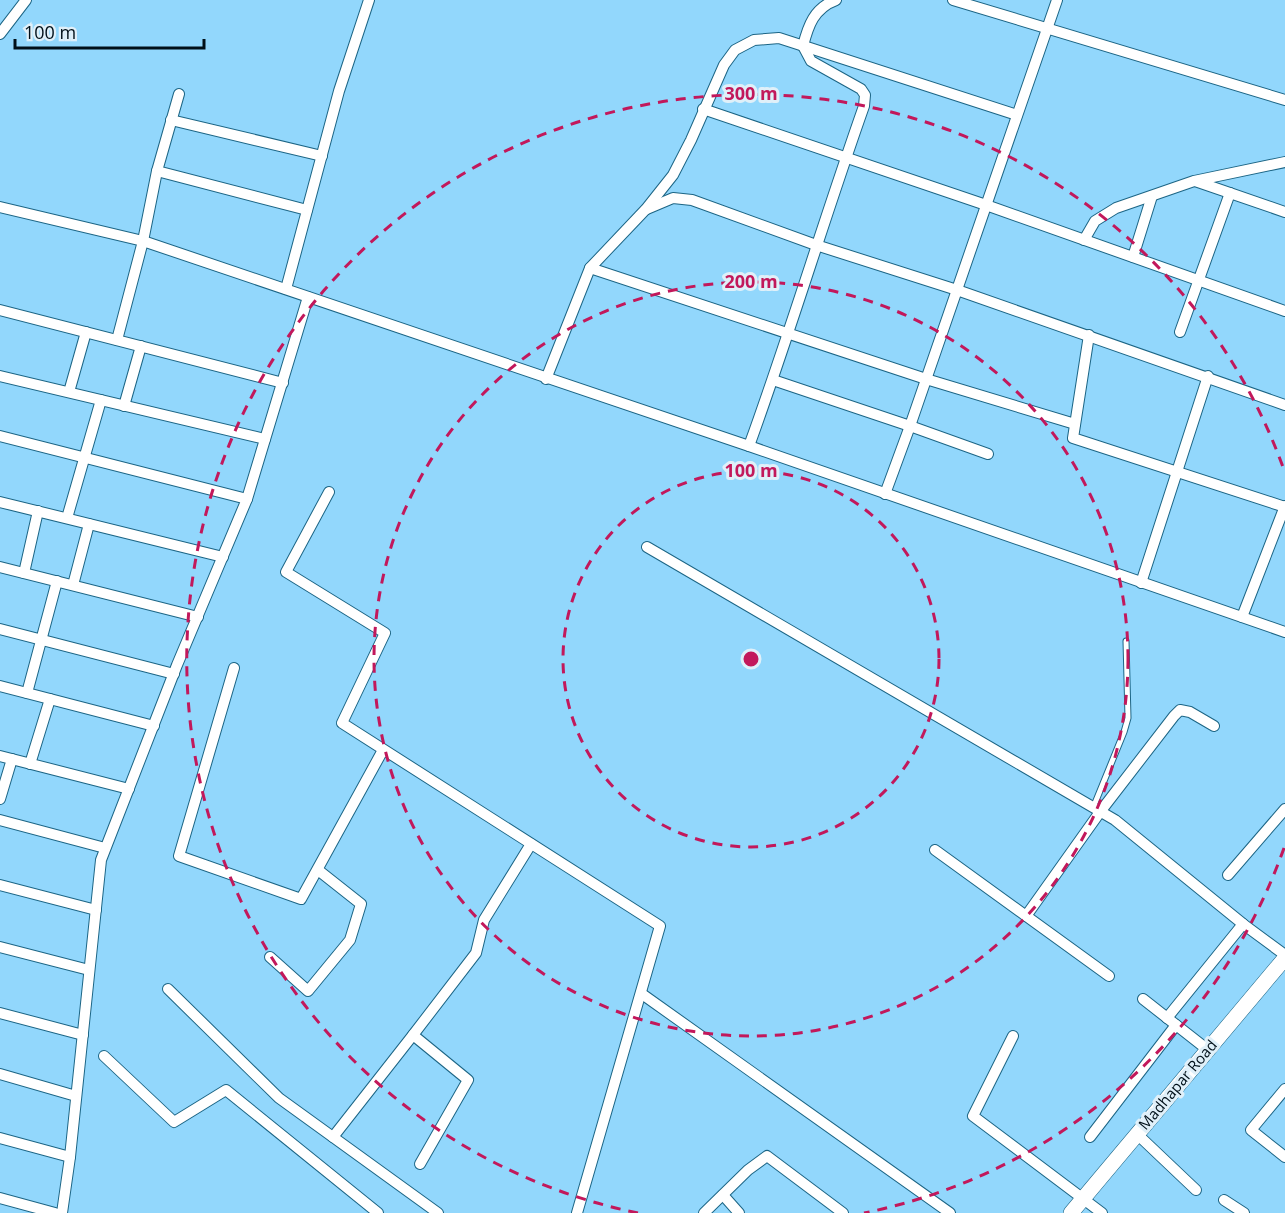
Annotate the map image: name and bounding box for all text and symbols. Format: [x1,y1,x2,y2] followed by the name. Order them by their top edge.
[15,12,204,50] scale bar
[24,20,76,44] text: 100 m
[724,81,778,105] text: 300 m
[724,269,778,293] text: 200 m
[724,458,778,482] text: 100 m
[741,649,761,669] centre of rings
[1134,1035,1221,1134] street label: Madhapar Road

